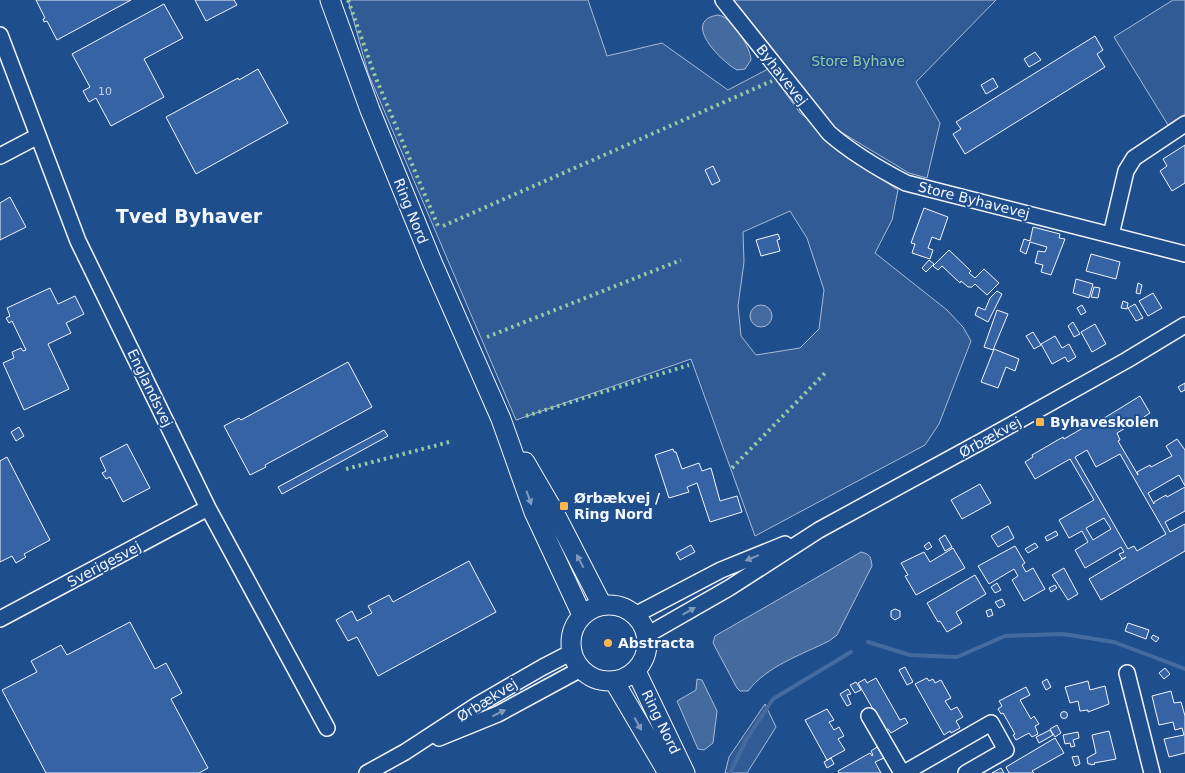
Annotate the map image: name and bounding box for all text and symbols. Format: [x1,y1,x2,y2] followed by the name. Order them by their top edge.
[753,41,811,109] street label: Byhavevej
[811,53,905,69] park label: Store Byhave
[98,85,112,98] house number: 10
[391,176,431,246] street label: Ring Nord
[917,178,1031,222] street label: Store Byhavevej
[116,205,263,227] district label: Tved Byhaver
[124,346,176,430] street label: Englandsvej
[956,413,1024,461] street label: Ørbækvej
[1050,414,1159,430] place label: Byhaveskolen
[1034,416,1046,428] marker: Byhaveskolen
[574,490,661,522] place label: Ørbækvej / Ring Nord
[525,491,533,506] one-way arrow
[558,500,570,512] marker: Ørbækvej / Ring Nord
[64,538,144,590] street label: Sverigesvej
[576,554,584,569] one-way arrow
[744,555,759,562] one-way arrow
[681,607,696,615] one-way arrow
[618,635,695,651] place label: Abstracta
[602,637,614,649] marker: Abstracta
[454,675,520,725] street label: Ørbækvej
[639,687,683,757] street label: Ring Nord
[492,709,506,717] one-way arrow
[634,717,643,730] one-way arrow

